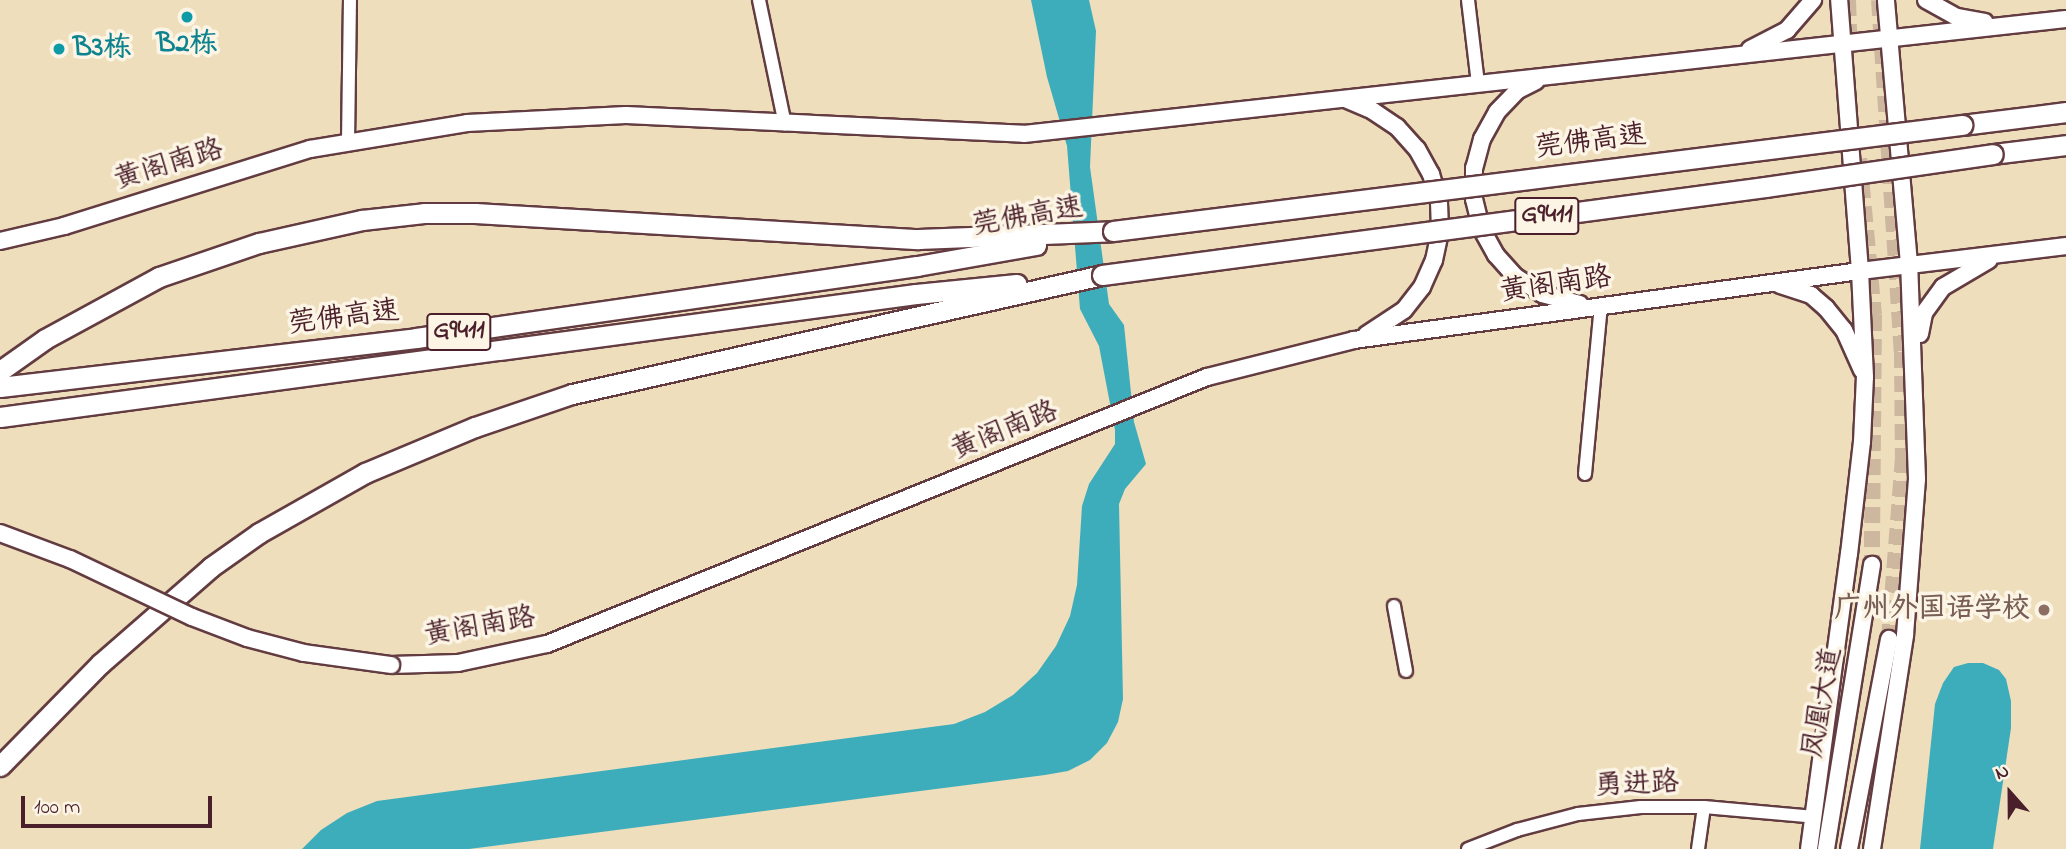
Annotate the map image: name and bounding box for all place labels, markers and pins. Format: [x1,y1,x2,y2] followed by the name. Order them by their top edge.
[179,9,195,25] marker: B2栋
[157,28,217,62] place label: B2栋
[73,32,131,66] place label: B3栋
[51,41,67,57] marker: B3栋
[1834,593,2030,627] place label: 广州外国语学校
[2036,602,2052,618] marker: 广州外国语学校

